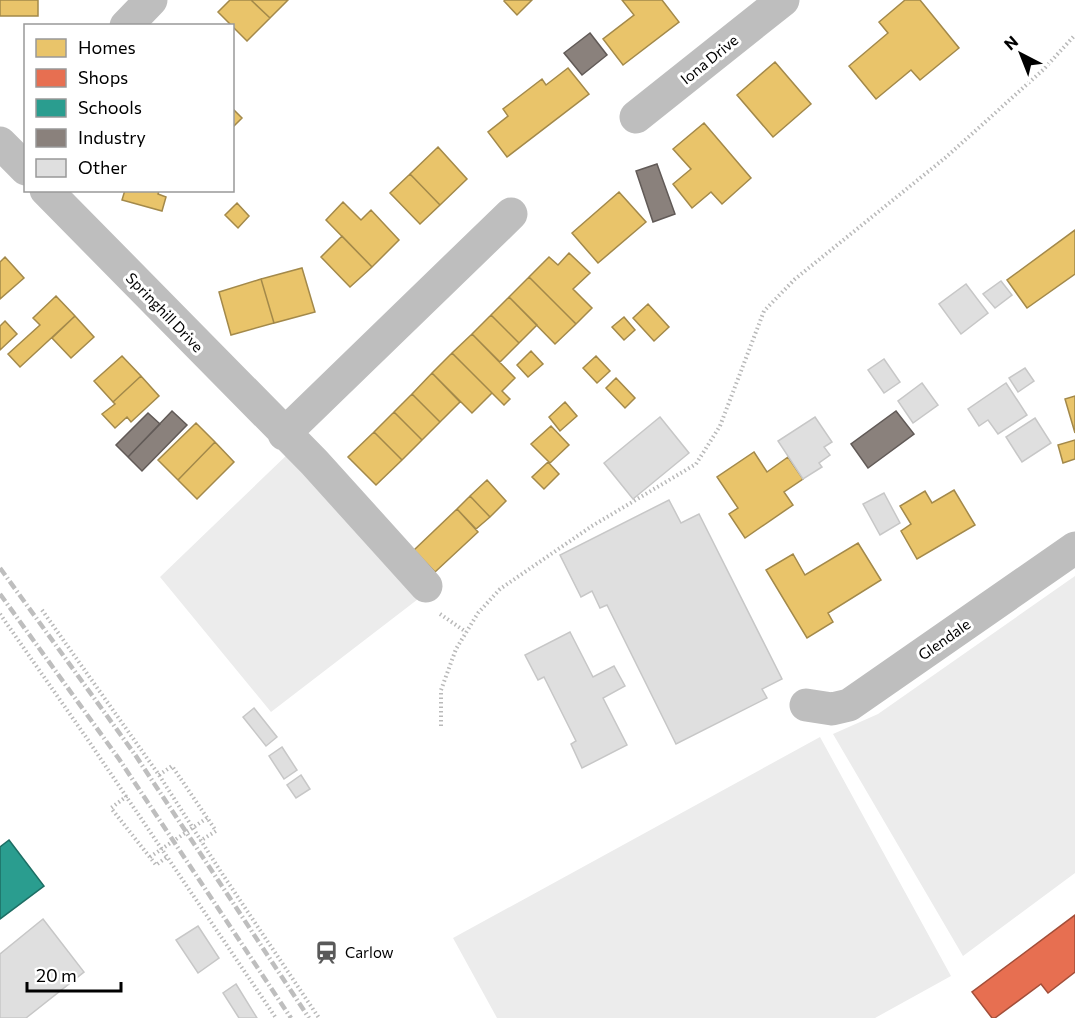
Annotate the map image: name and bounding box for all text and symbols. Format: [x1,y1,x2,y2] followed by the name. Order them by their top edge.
[24,24,234,192] legend
[991,24,1051,84] north arrow
[677,30,741,88] street label: Iona Drive
[1000,31,1021,54] text: N
[78,36,136,58] text: Homes
[78,66,128,88] text: Shops
[78,96,142,118] text: Schools
[78,126,146,148] text: Industry
[78,156,127,178] text: Other
[123,269,207,356] street label: Springhill Drive
[914,615,974,663] street label: Glendale
[314,939,340,965] station icon: Carlow
[345,943,394,961] place label: Carlow
[27,955,122,993] scale bar
[36,964,77,986] text: 20 m

